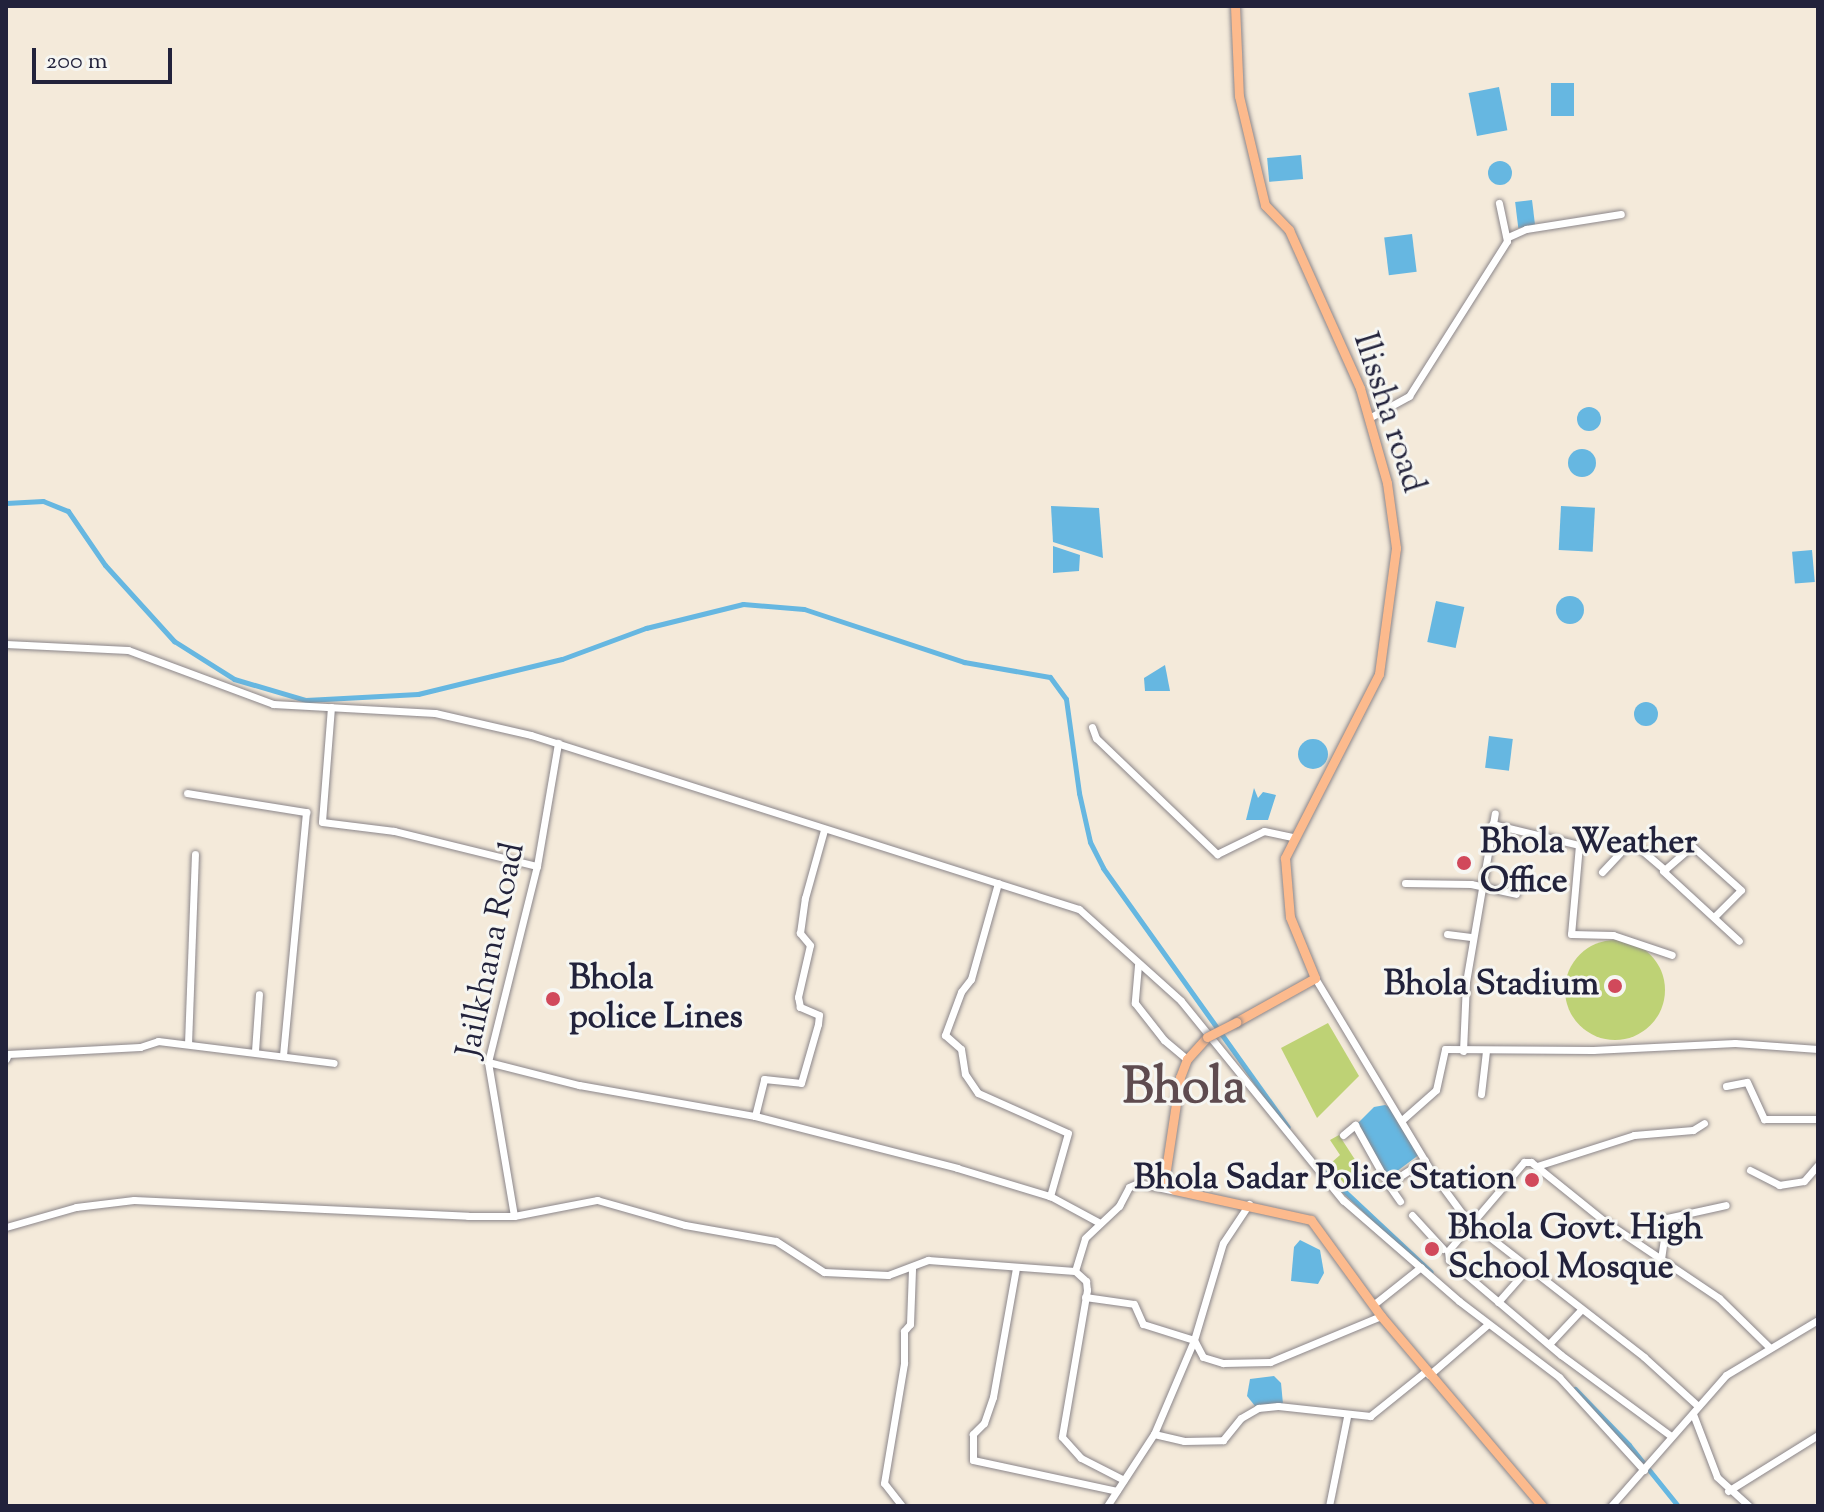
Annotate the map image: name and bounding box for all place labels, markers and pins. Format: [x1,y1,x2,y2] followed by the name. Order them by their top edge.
[1480,823,1697,902] place label: Bhola Weather Office
[1455,854,1473,872] marker: Bhola Weather Office
[569,959,743,1038] place label: Bhola police Lines
[1384,966,1599,1006] place label: Bhola Stadium
[1606,977,1624,995] marker: Bhola Stadium
[544,990,562,1008] marker: Bhola police Lines
[1134,1160,1516,1200] place label: Bhola Sadar Police Station
[1523,1171,1541,1189] marker: Bhola Sadar Police Station
[1448,1209,1703,1288] place label: Bhola Govt. High School Mosque
[1423,1240,1441,1258] marker: Bhola Govt. High School Mosque

